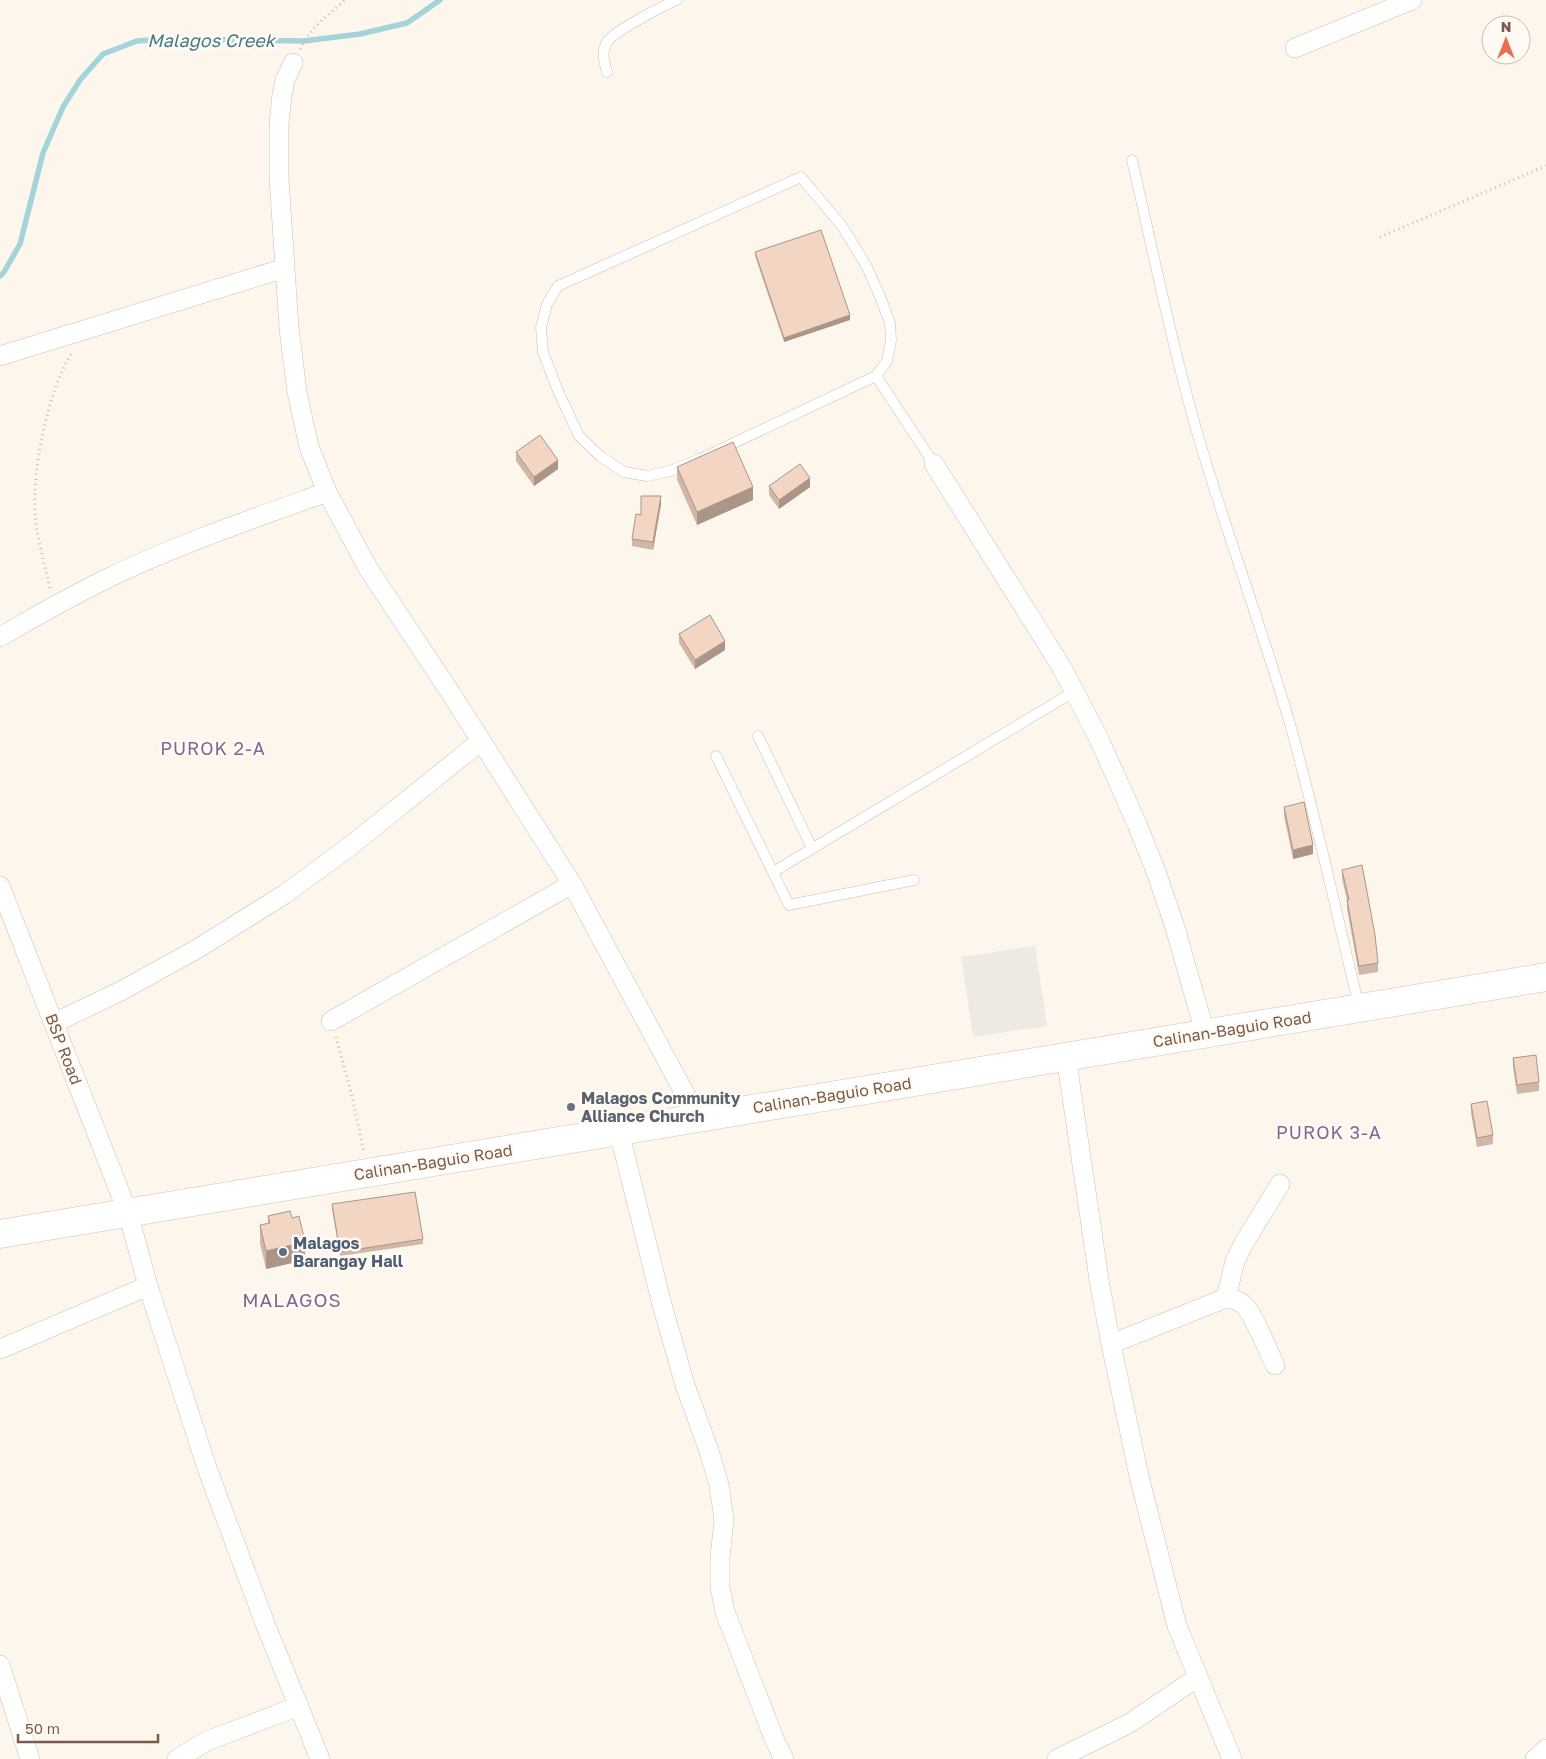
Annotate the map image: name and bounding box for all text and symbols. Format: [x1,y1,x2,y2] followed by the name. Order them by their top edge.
[1481,15,1531,65] north arrow
[1501,18,1511,35] text: N
[147,29,277,51] water label: Malagos Creek
[160,737,266,759] district label: PUROK 2-A
[1151,1007,1313,1051] street label: Calinan-Baguio Road
[41,1011,87,1087] street label: BSP Road
[751,1073,913,1117] street label: Calinan-Baguio Road
[581,1088,741,1126] place label: Malagos Community Alliance Church
[565,1101,577,1113] marker: Malagos Community Alliance Church
[1276,1121,1382,1143] district label: PUROK 3-A
[352,1140,514,1184] street label: Calinan-Baguio Road
[293,1233,404,1271] place label: Malagos Barangay Hall
[277,1246,289,1258] marker: Malagos Barangay Hall
[242,1288,342,1311] district label: MALAGOS
[18,1712,158,1744] scale bar
[25,1719,60,1737] text: 50 m

